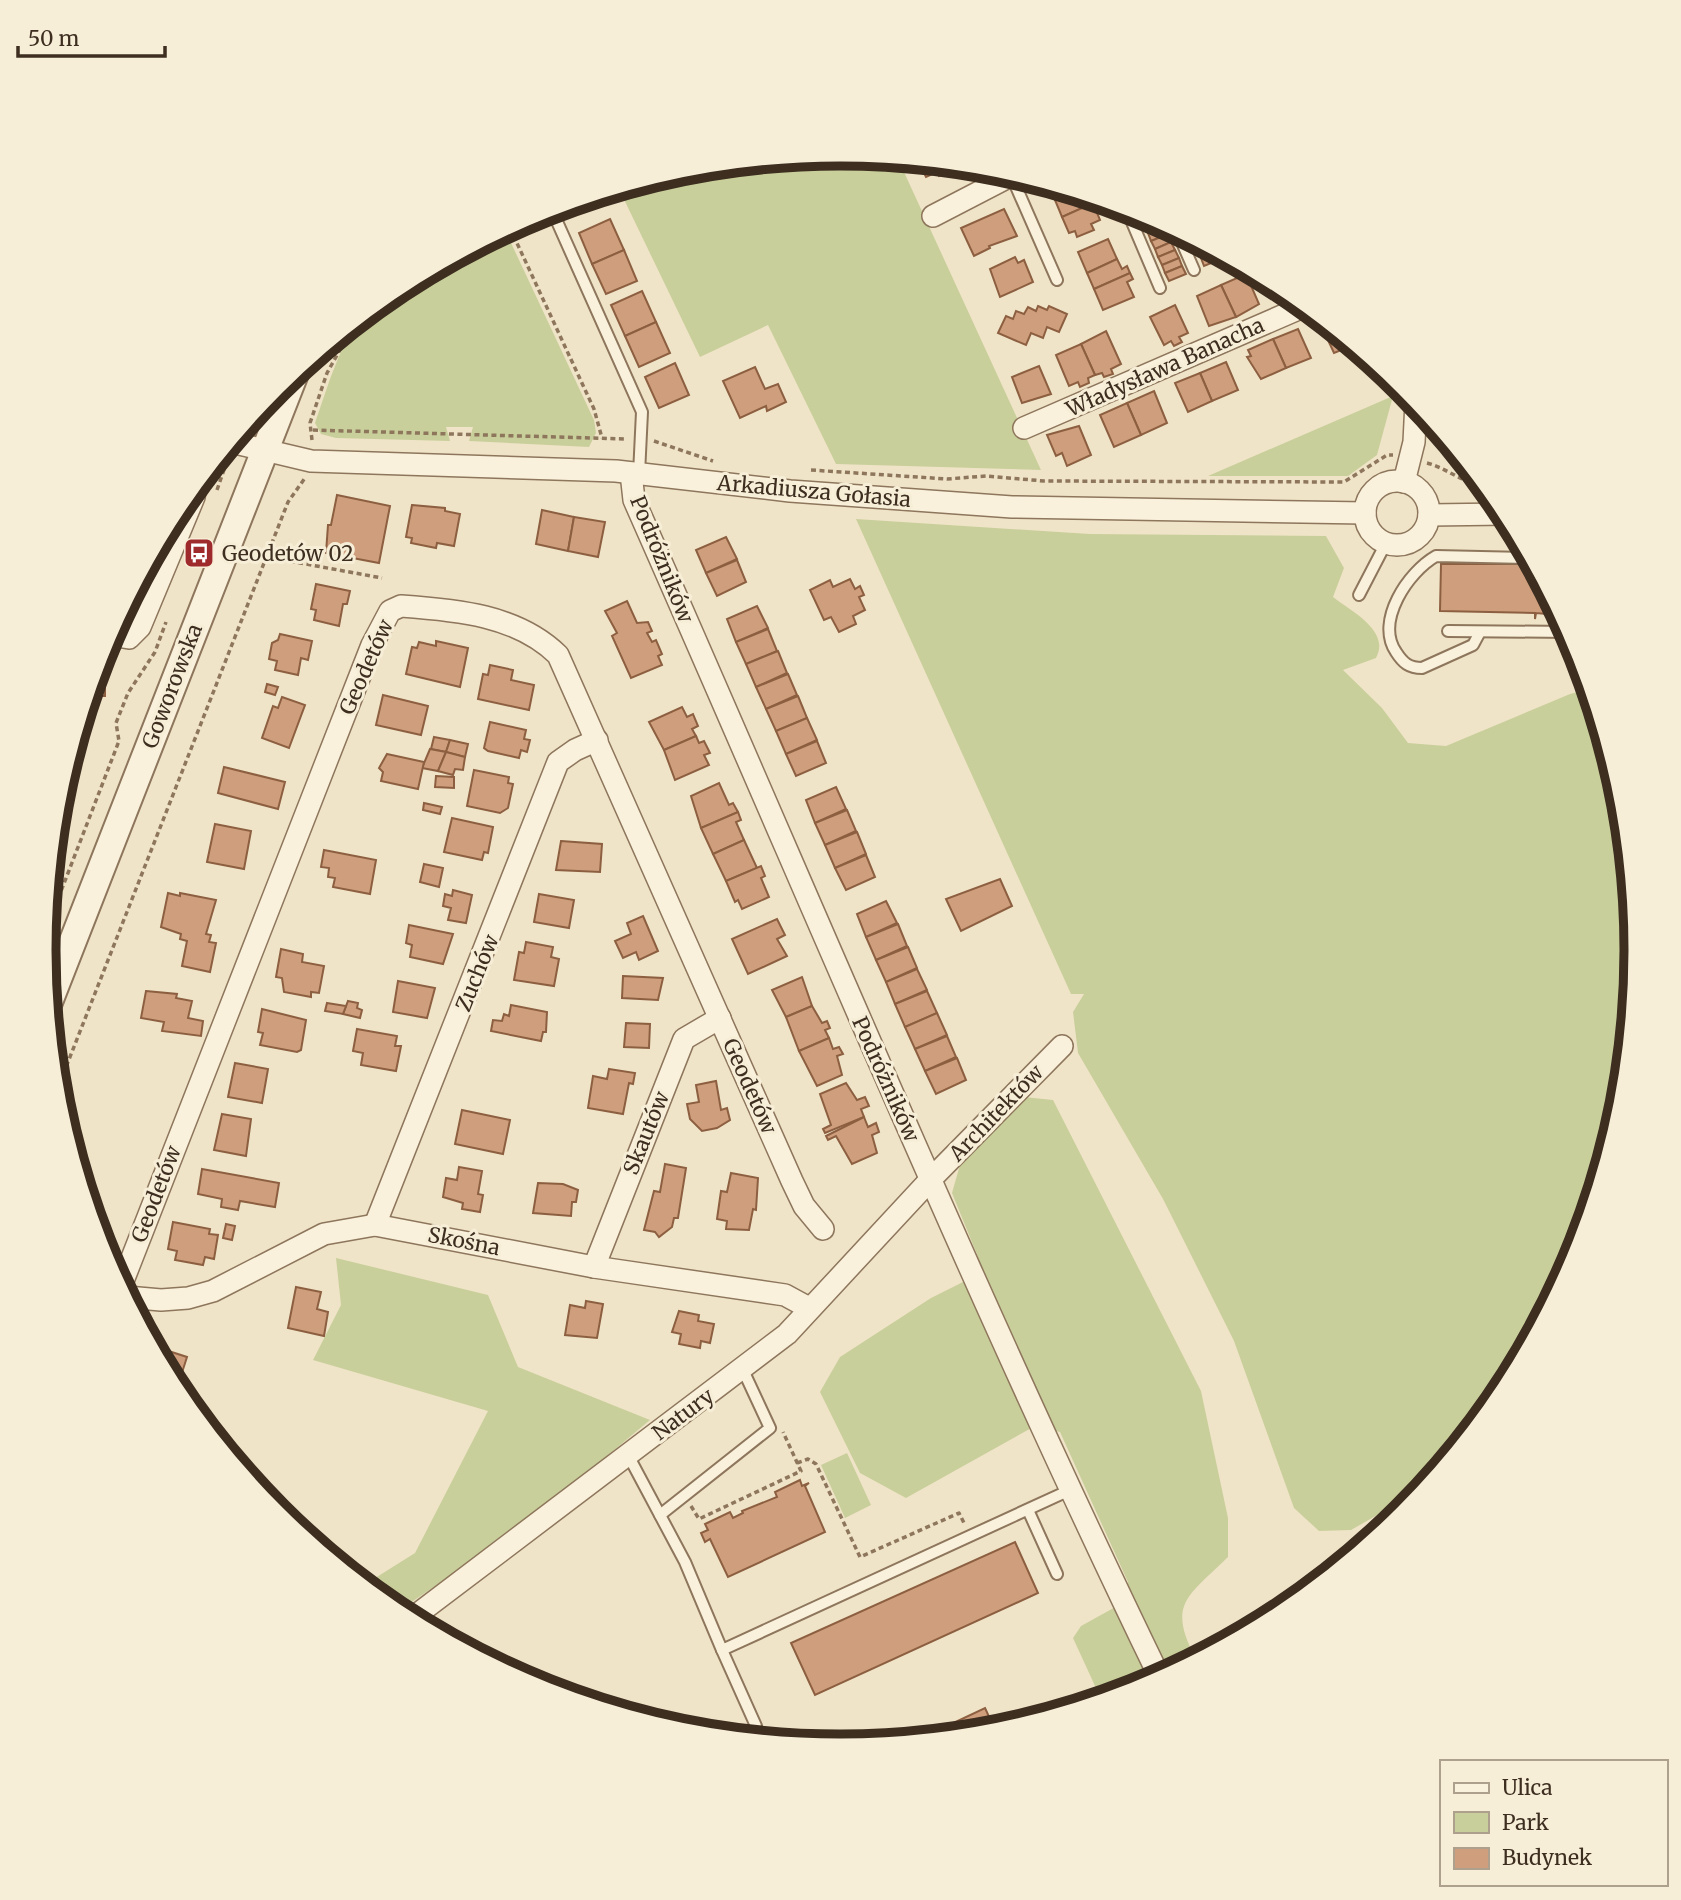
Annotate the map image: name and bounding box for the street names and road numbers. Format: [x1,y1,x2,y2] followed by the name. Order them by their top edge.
[1061,311,1268,423] street label: Władysława Banacha
[715,469,912,513] street label: Arkadiusza Gołasia
[624,492,700,627] street label: Podróżników
[333,615,399,719] street label: Geodetów
[136,620,208,752] street label: Goworowska
[449,930,505,1015] street label: Zuchów
[846,1012,926,1146] street label: Podróżników
[717,1034,783,1138] street label: Geodetów
[942,1059,1049,1168] street label: Architektów
[617,1087,675,1179] street label: Skautów
[125,1142,187,1246] street label: Geodetów
[426,1221,502,1261] street label: Skośna
[647,1382,720,1446] street label: Natury

